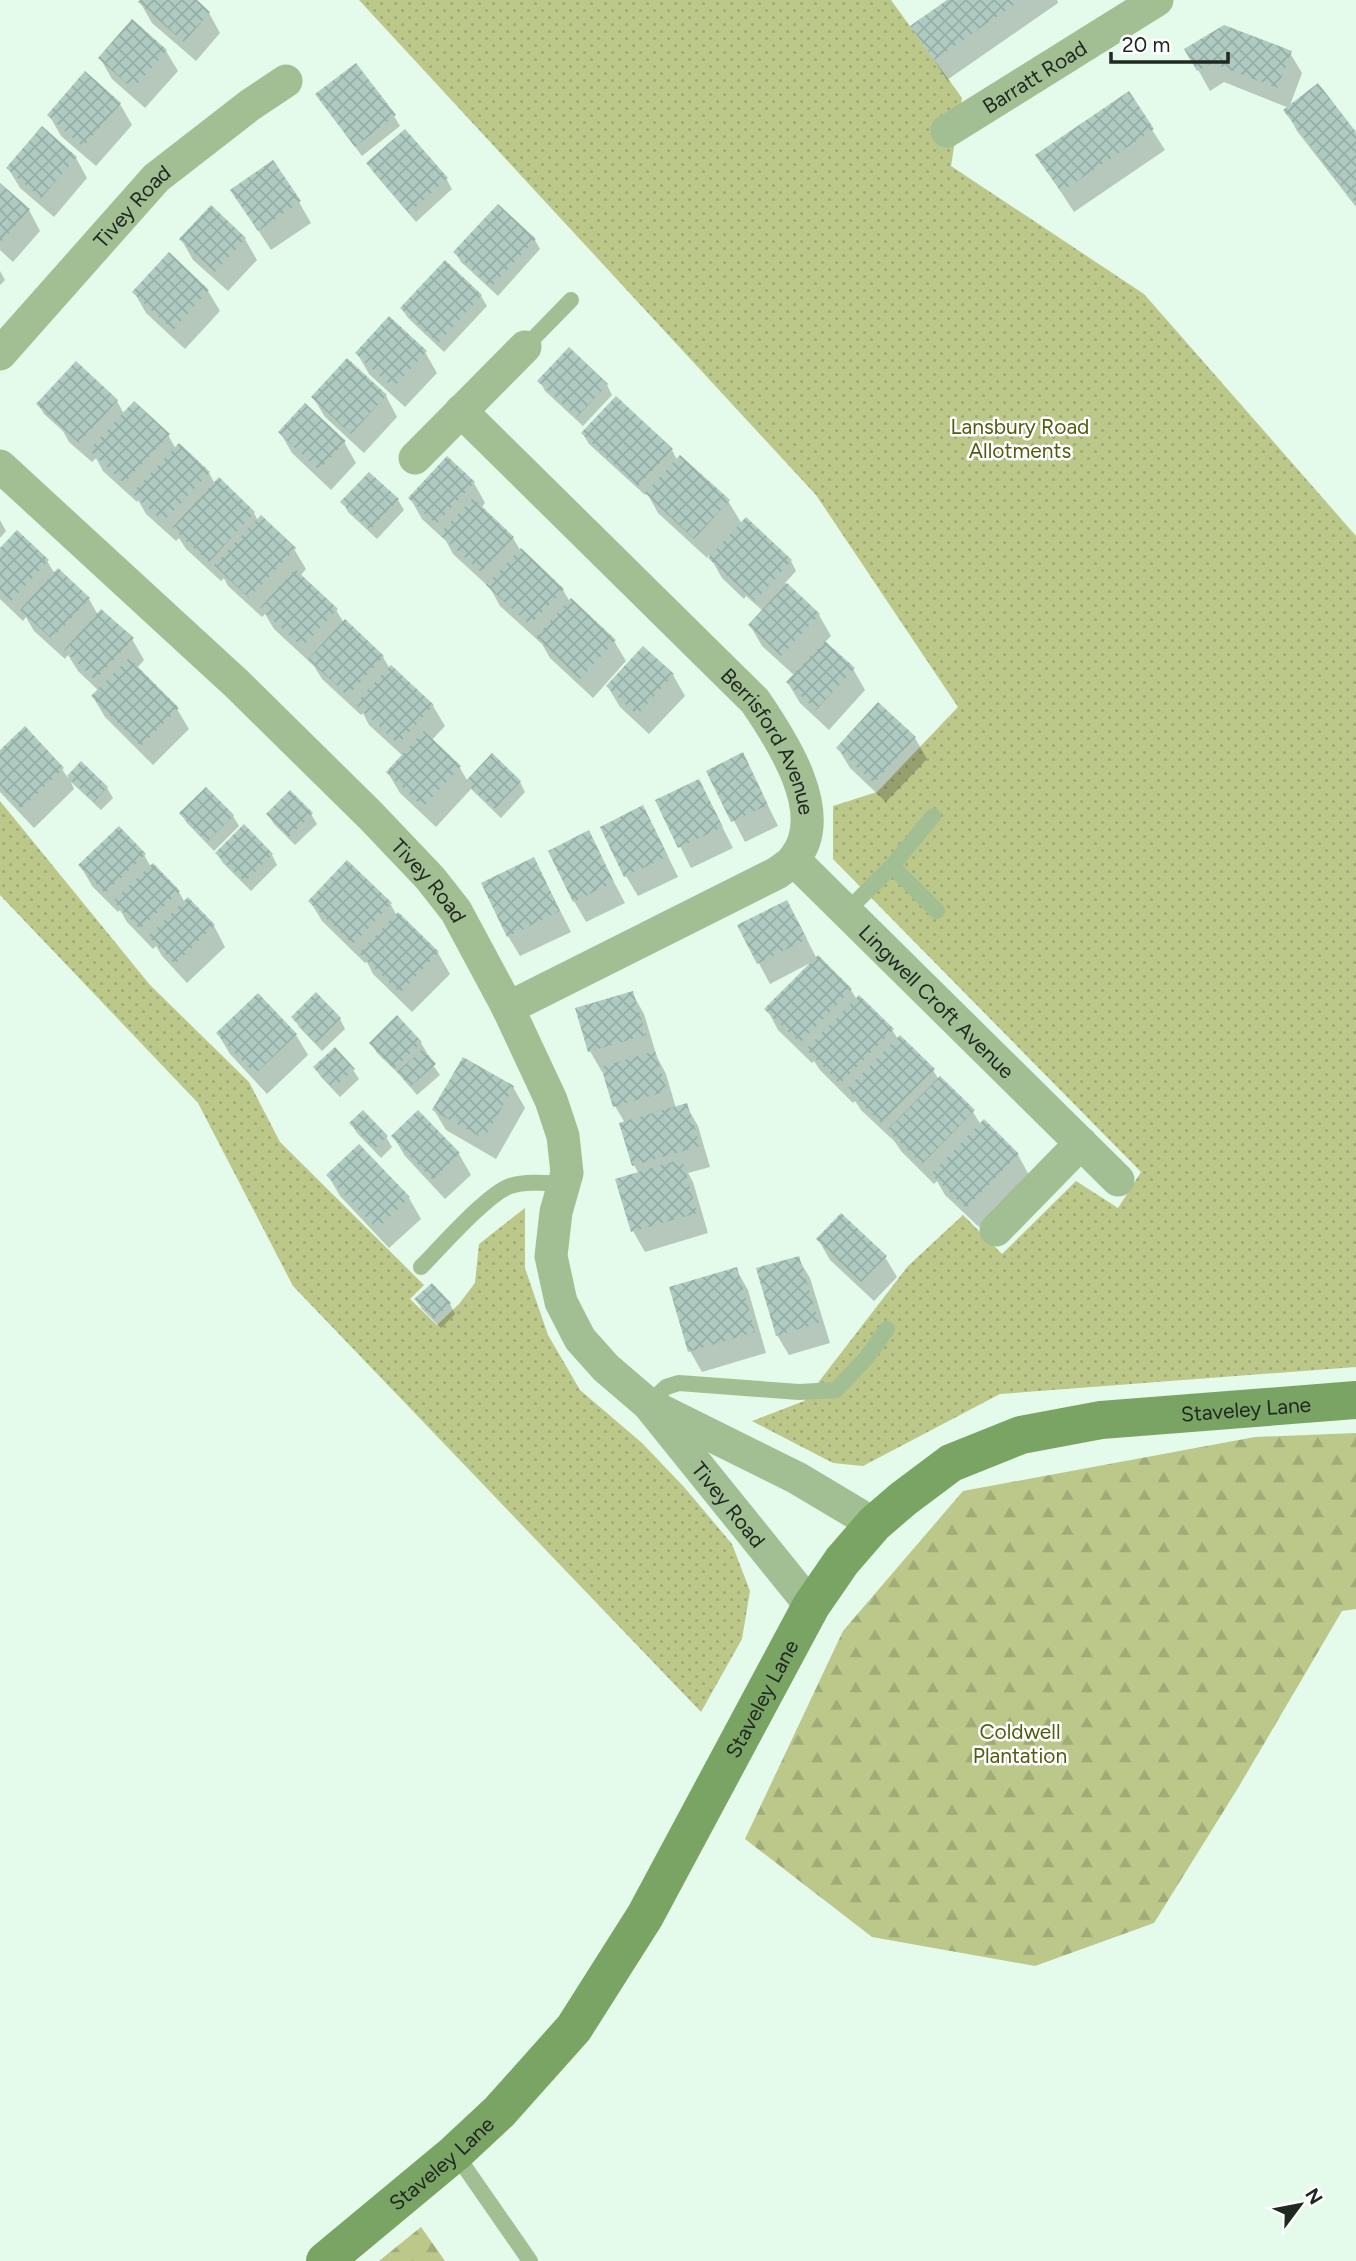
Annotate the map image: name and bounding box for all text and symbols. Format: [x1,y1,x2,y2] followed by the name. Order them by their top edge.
[1111,21,1228,65] scale bar
[1122,32,1170,57] text: 20 m
[978,35,1091,118] street label: Barratt Road
[88,159,175,253] street label: Tivey Road
[951,414,1089,463] park label: Lansbury Road Allotments
[716,662,820,816] street label: Berrisford Avenue
[386,833,472,926] street label: Tivey Road
[854,919,1020,1083] street label: Lingwell Croft Avenue
[1180,1391,1312,1426] street label: Staveley Lane
[687,1456,771,1552] street label: Tivey Road
[720,1635,803,1762] street label: Staveley Lane
[973,1719,1067,1768] park label: Coldwell Plantation
[384,2111,499,2215] street label: Staveley Lane
[1265,2170,1335,2240] north arrow
[1300,2184,1328,2209] text: N

